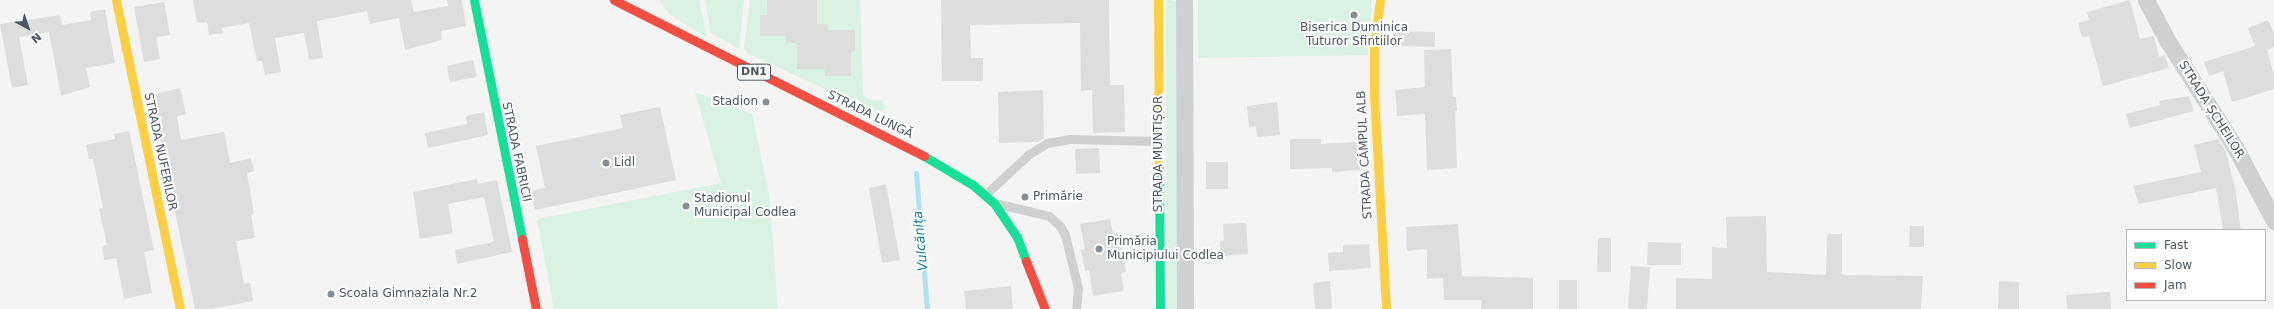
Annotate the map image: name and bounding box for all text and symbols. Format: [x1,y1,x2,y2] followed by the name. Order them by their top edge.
[8,8,48,48] north arrow
[1349,10,1359,20] marker: Biserica Duminica Tuturor Sfintiilor
[1300,21,1408,49] place label: Biserica Duminica Tuturor Sfintiilor
[28,30,44,46] text: N
[2175,59,2247,161] street label: STRADA ȘCHEILOR
[737,63,771,81] road number: DN1
[825,88,915,142] street label: STRADA LUNGĂ
[1354,90,1376,220] street label: STRADA CÂMPUL ALB
[140,92,180,212] street label: STRADA NUFERILOR
[712,95,758,109] place label: Stadion
[1152,96,1166,212] street label: STRADA MUNTIȘOR
[761,97,771,107] marker: Stadion
[498,101,534,203] street label: STRADA FABRICII
[614,156,635,170] place label: Lidl
[601,158,611,168] marker: Lidl
[1033,190,1083,204] place label: Primărie
[694,192,796,220] place label: Stadionul Municipal Codlea
[1020,192,1030,202] marker: Primărie
[681,201,691,211] marker: Stadionul Municipal Codlea
[911,210,931,272] water label: Vulcănița
[2126,229,2266,301] legend
[1107,235,1224,263] place label: Primăria Municipiului Codlea
[2164,238,2188,252] text: Fast
[1094,244,1104,254] marker: Primăria Municipiului Codlea
[2164,258,2192,272] text: Slow
[2164,278,2187,292] text: Jam
[339,287,477,301] place label: Scoala Gimnaziala Nr.2
[326,289,336,299] marker: Scoala Gimnaziala Nr.2

